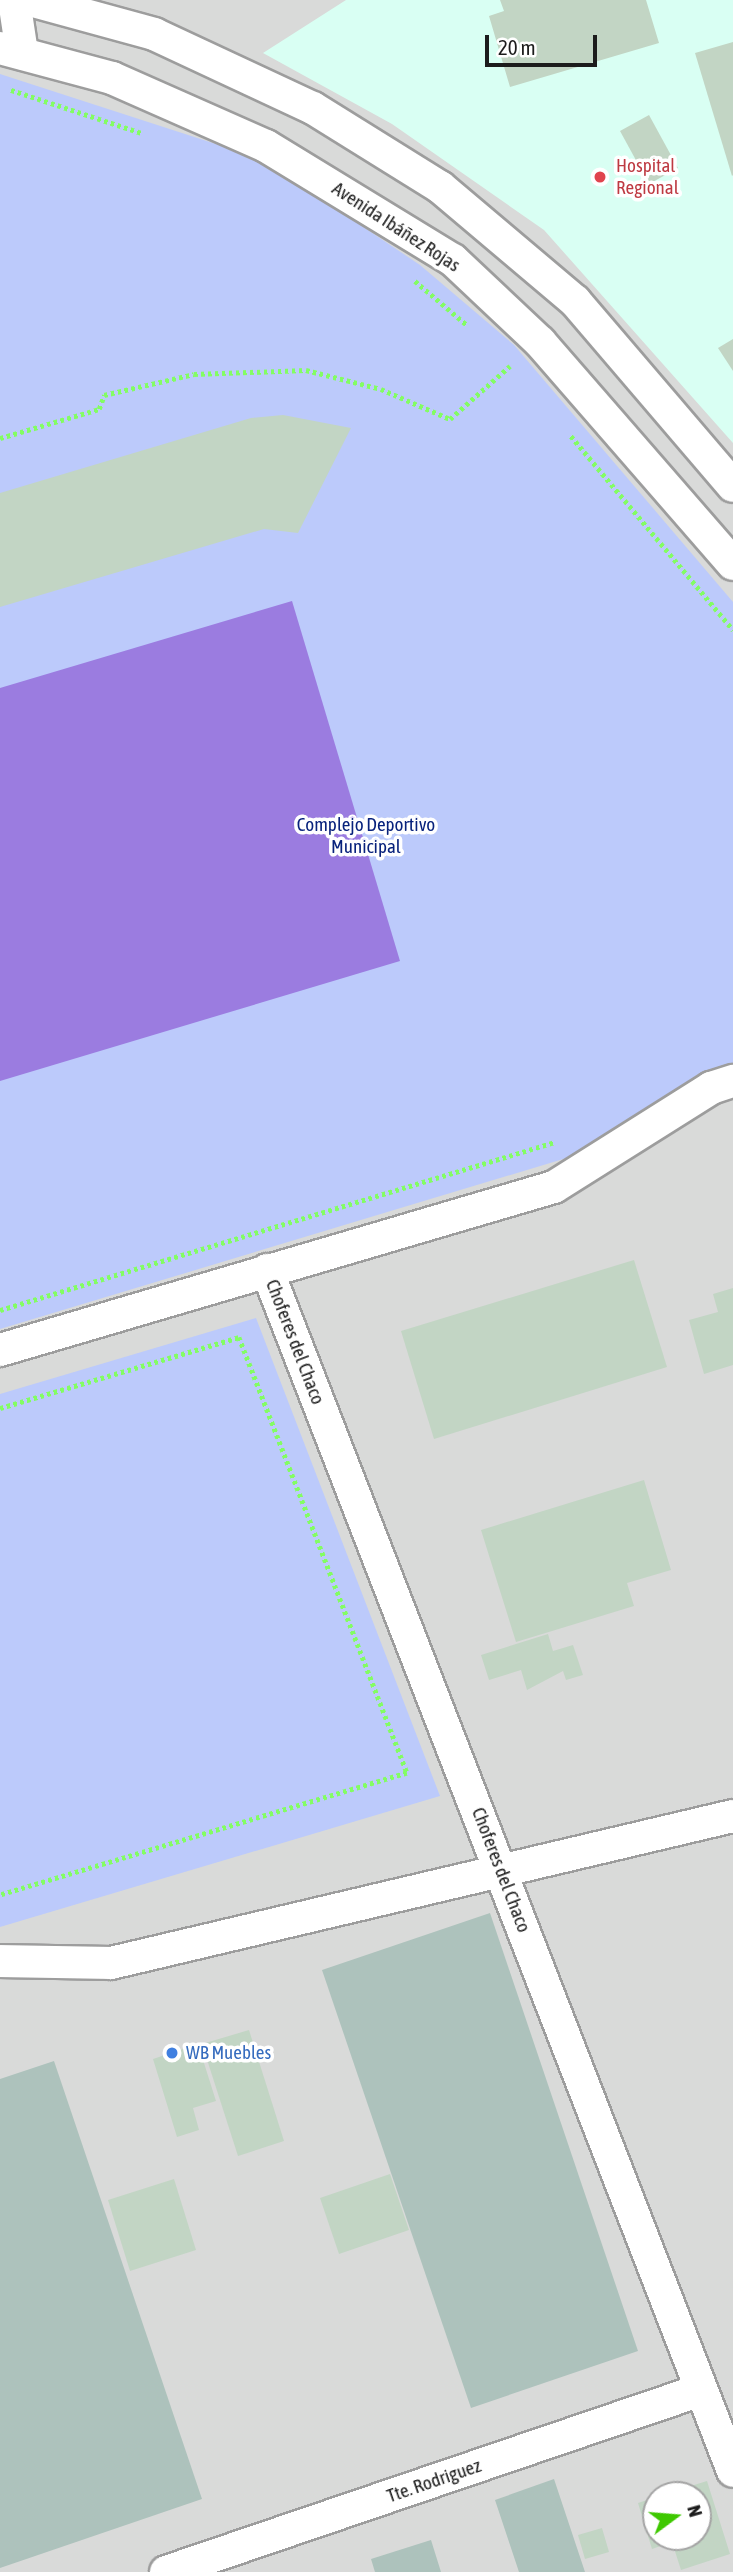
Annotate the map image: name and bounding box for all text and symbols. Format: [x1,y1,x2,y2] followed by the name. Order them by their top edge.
[488,21,600,65] scale bar
[498,35,536,59] text: 20 m
[616,155,679,199] place label: Hospital Regional
[590,167,610,187] marker: Hospital Regional
[328,177,464,277] street label: Avenida Ibáñez Rojas
[297,814,435,858] park label: Complejo Deportivo Municipal
[261,1276,329,1408] street label: Choferes del Chaco
[467,1804,535,1936] street label: Choferes del Chaco
[186,2042,271,2064] place label: WB Muebles
[164,2045,180,2061] marker: WB Muebles
[384,2454,484,2508] street label: Tte. Rodriguez
[642,2481,712,2551] north arrow
[683,2502,707,2519] text: N

